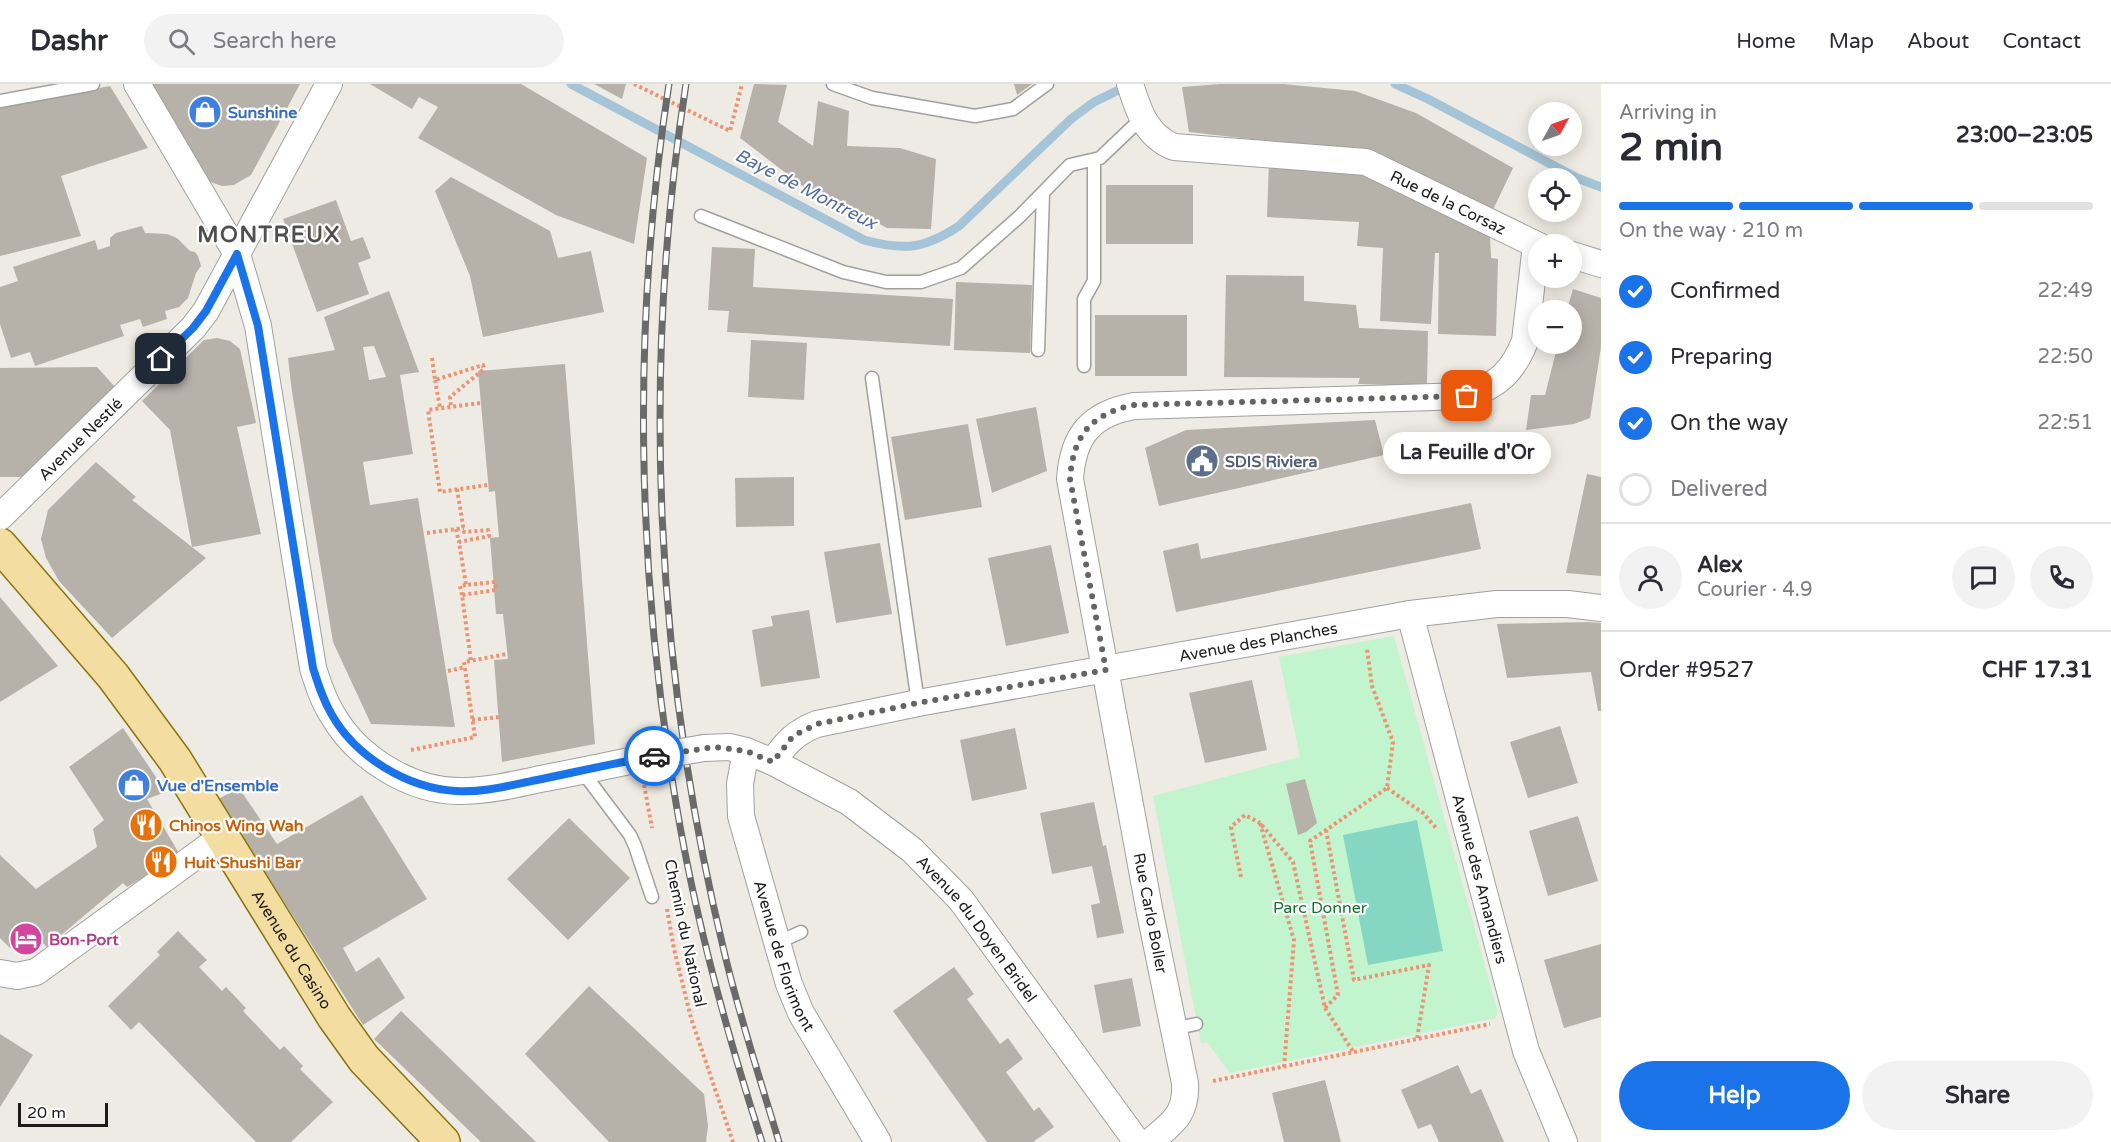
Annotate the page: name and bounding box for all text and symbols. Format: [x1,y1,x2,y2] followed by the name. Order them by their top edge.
[144,14,564,68] search box
[30,24,108,58] text: Dashr
[165,25,198,58] icon: search
[213,28,336,54] text: Search here
[1736,29,1796,54] text: Home
[1829,29,1874,54] text: Map
[1907,29,1969,54] text: About
[2002,29,2081,54] text: Contact
[187,94,223,130] shop icon: Sunshine
[1619,101,1717,125] text: Arriving in
[1528,102,1582,156] north arrow
[1528,102,1582,354] map controls
[228,103,297,123] place label: Sunshine
[1956,122,2093,148] text: 23:00–23:05
[1619,124,1723,171] text: 2 min
[731,144,883,235] water label: Baye de Montreux
[1387,166,1509,239] street label: Rue de la Corsaz
[1528,168,1582,222] button: locate
[1619,219,1803,243] text: On the way · 210 m
[197,222,341,248] district label: MONTREUX
[1528,234,1582,288] button: +
[1619,275,1652,308] icon: check
[1670,278,1780,304] text: Confirmed
[2038,279,2093,303] text: 22:49
[1528,300,1582,354] button: −
[135,333,186,384] pin
[1619,341,1652,374] icon: check
[144,342,177,375] icon: home
[1670,344,1773,370] text: Preparing
[2038,345,2093,369] text: 22:50
[1441,370,1492,421] pin
[1450,379,1483,412] icon: bag
[34,394,127,485] street label: Avenue Nestlé
[1619,407,1652,440] icon: check
[1670,410,1788,436] text: On the way
[2038,411,2093,435] text: 22:51
[1383,432,1551,474] callout: La Feuille d'Or
[1399,441,1535,465] text: La Feuille d'Or
[1184,443,1220,479] public building icon: SDIS Riviera
[1225,452,1317,472] place label: SDIS Riviera
[1670,476,1768,502] text: Delivered
[1619,546,1682,609] button: person
[1952,546,2015,609] button: chat
[2030,546,2093,609] button: phone
[1697,552,1743,578] text: Alex
[1697,578,1812,602] text: Courier · 4.9
[1177,618,1339,667] street label: Avenue des Planches
[1619,657,1754,683] text: Order #9527
[1982,657,2093,683] text: CHF 17.31
[624,726,684,786] courier
[638,740,671,773] icon: car
[116,767,152,803] shop icon: Vue d'Ensemble
[157,776,278,796] place label: Vue d'Ensemble
[1447,792,1511,966] street label: Avenue des Amandiers
[128,807,164,843] restaurant icon: Chinos Wing Wah
[169,816,303,836] place label: Chinos Wing Wah
[143,844,179,880] restaurant icon: Huit Shushi Bar
[1129,851,1172,976] street label: Rue Carlo Boller
[912,852,1041,1006] street label: Avenue du Doyen Bridel
[184,853,302,873] place label: Huit Shushi Bar
[660,857,710,1009] street label: Chemin du National
[749,878,819,1035] street label: Avenue de Florimont
[247,886,336,1013] street label: Avenue du Casino
[1273,898,1368,918] park label: Parc Donner
[8,921,44,957] hotel icon: Bon-Port
[49,930,119,950] place label: Bon-Port
[1619,1061,1850,1130] button: Help
[1862,1061,2093,1130] button: Share
[18,1100,108,1128] scale bar
[27,1103,66,1123] text: 20 m

